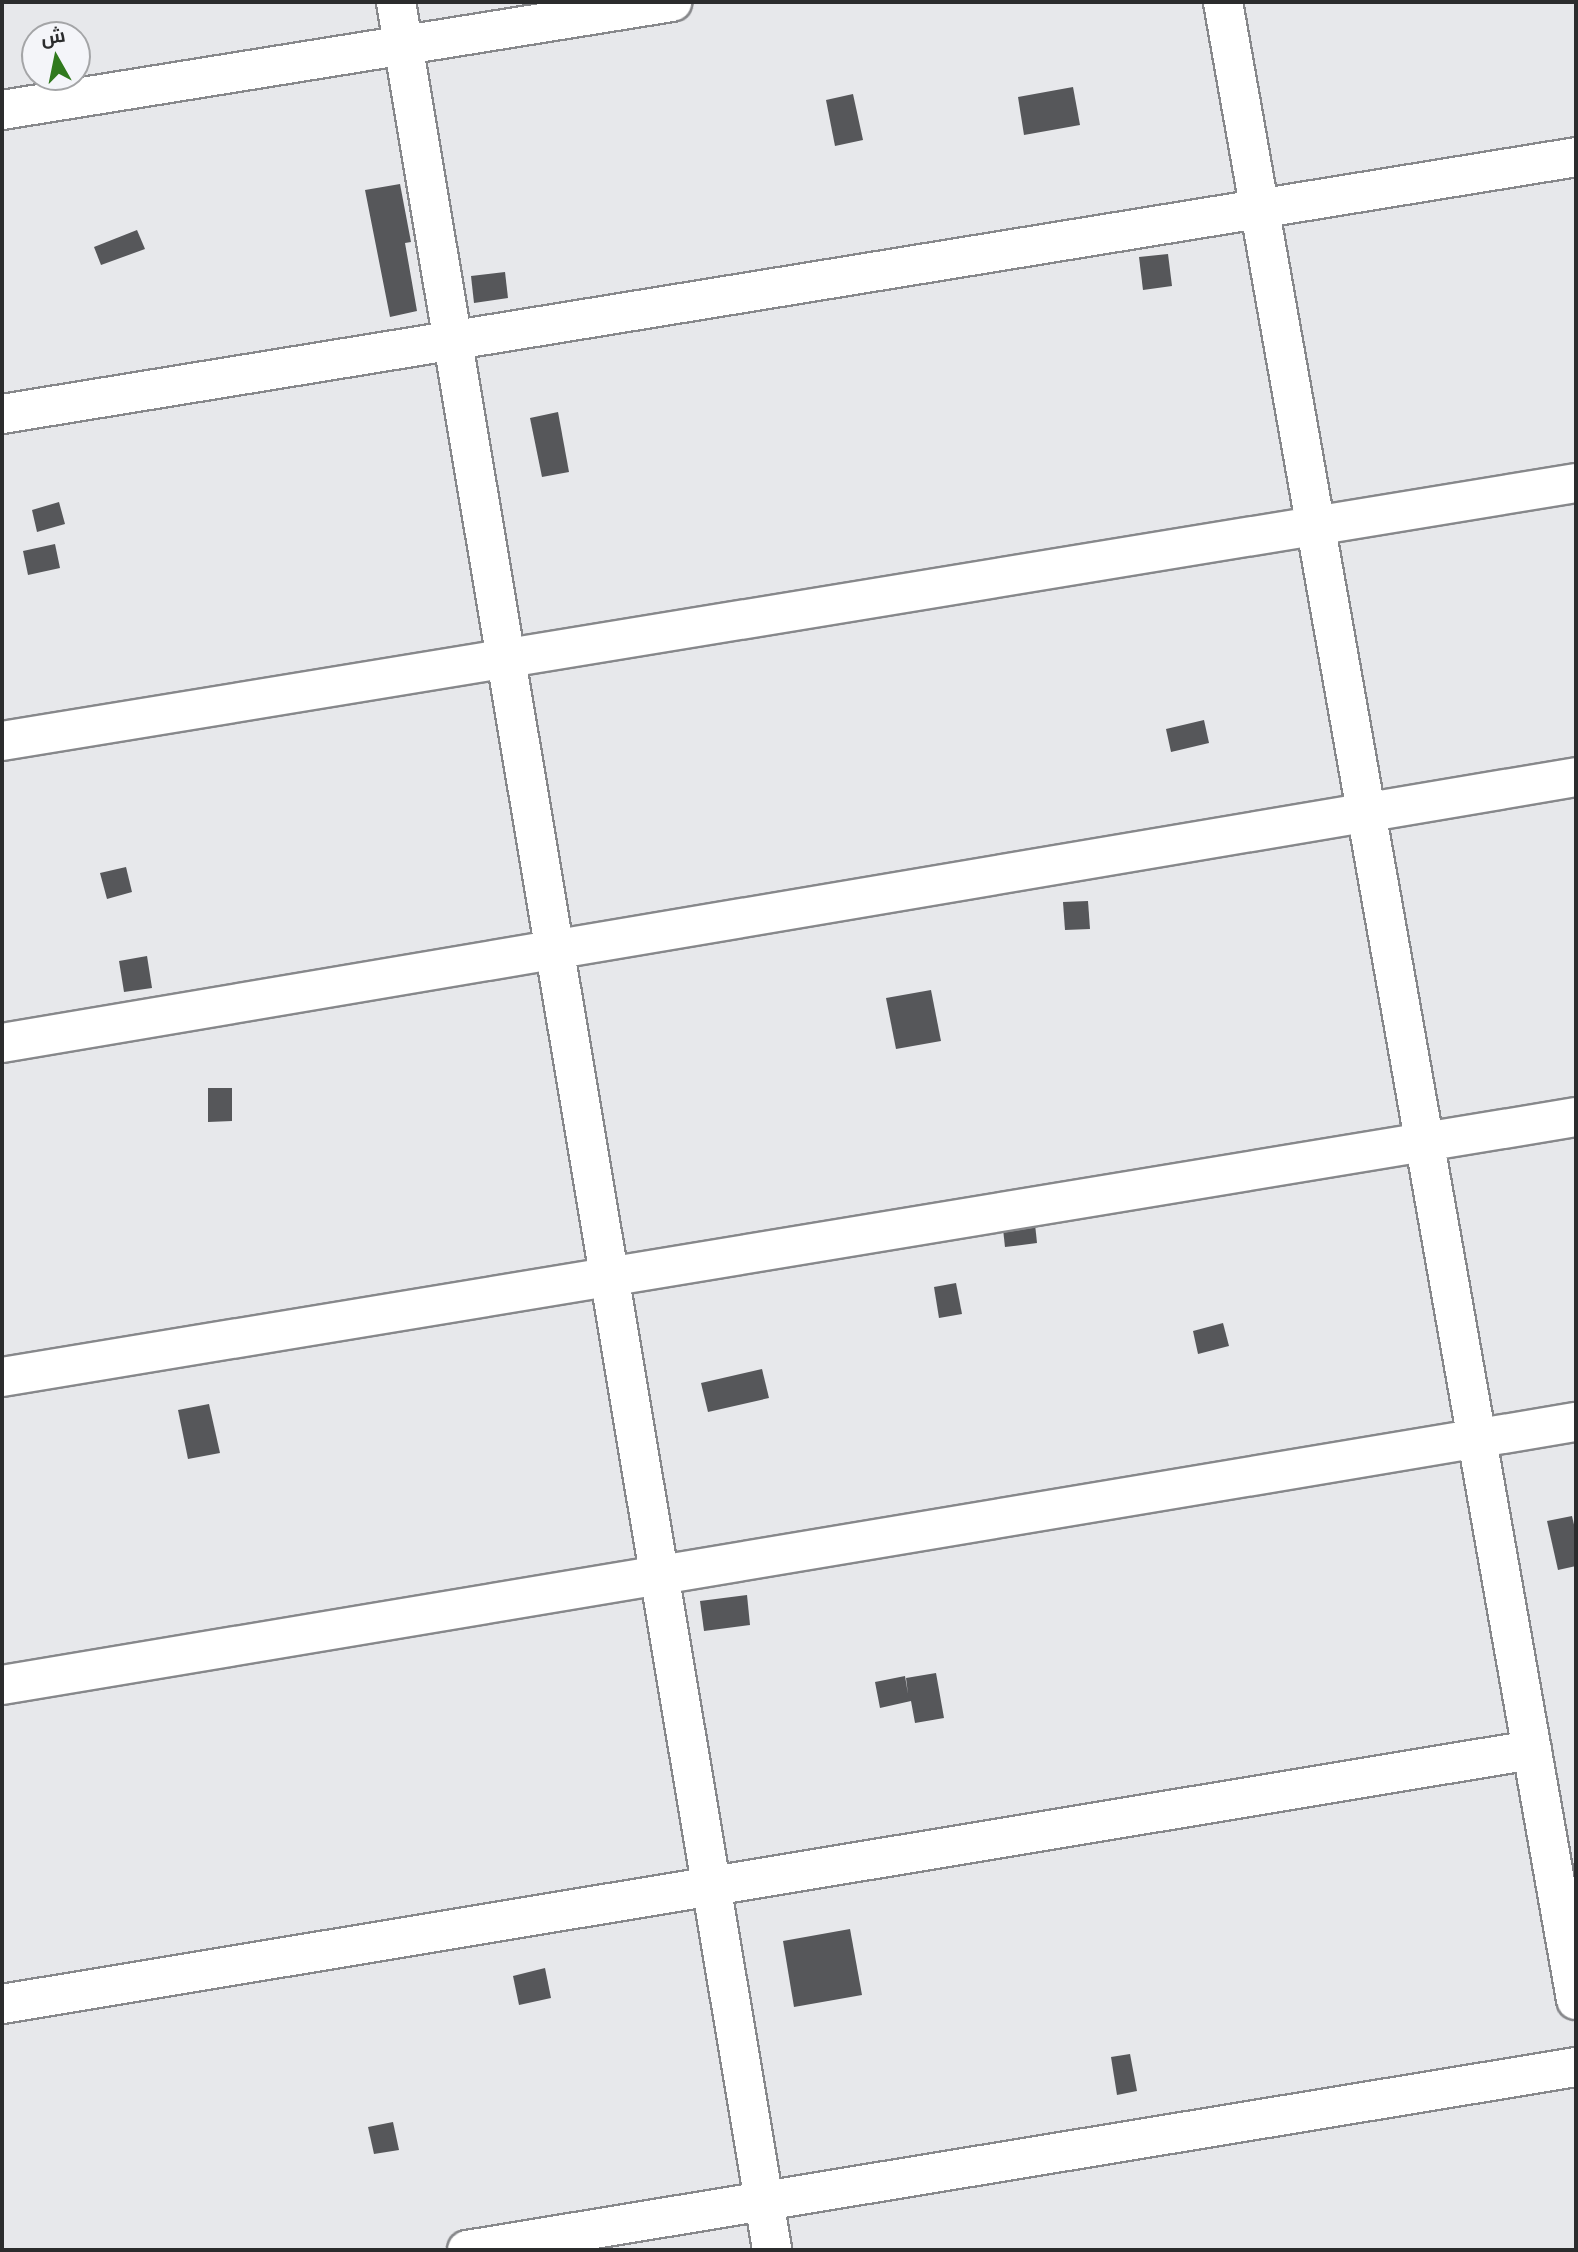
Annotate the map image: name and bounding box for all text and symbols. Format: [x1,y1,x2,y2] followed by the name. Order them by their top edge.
[21,21,91,91] north arrow
[39,21,67,52] text: ش

